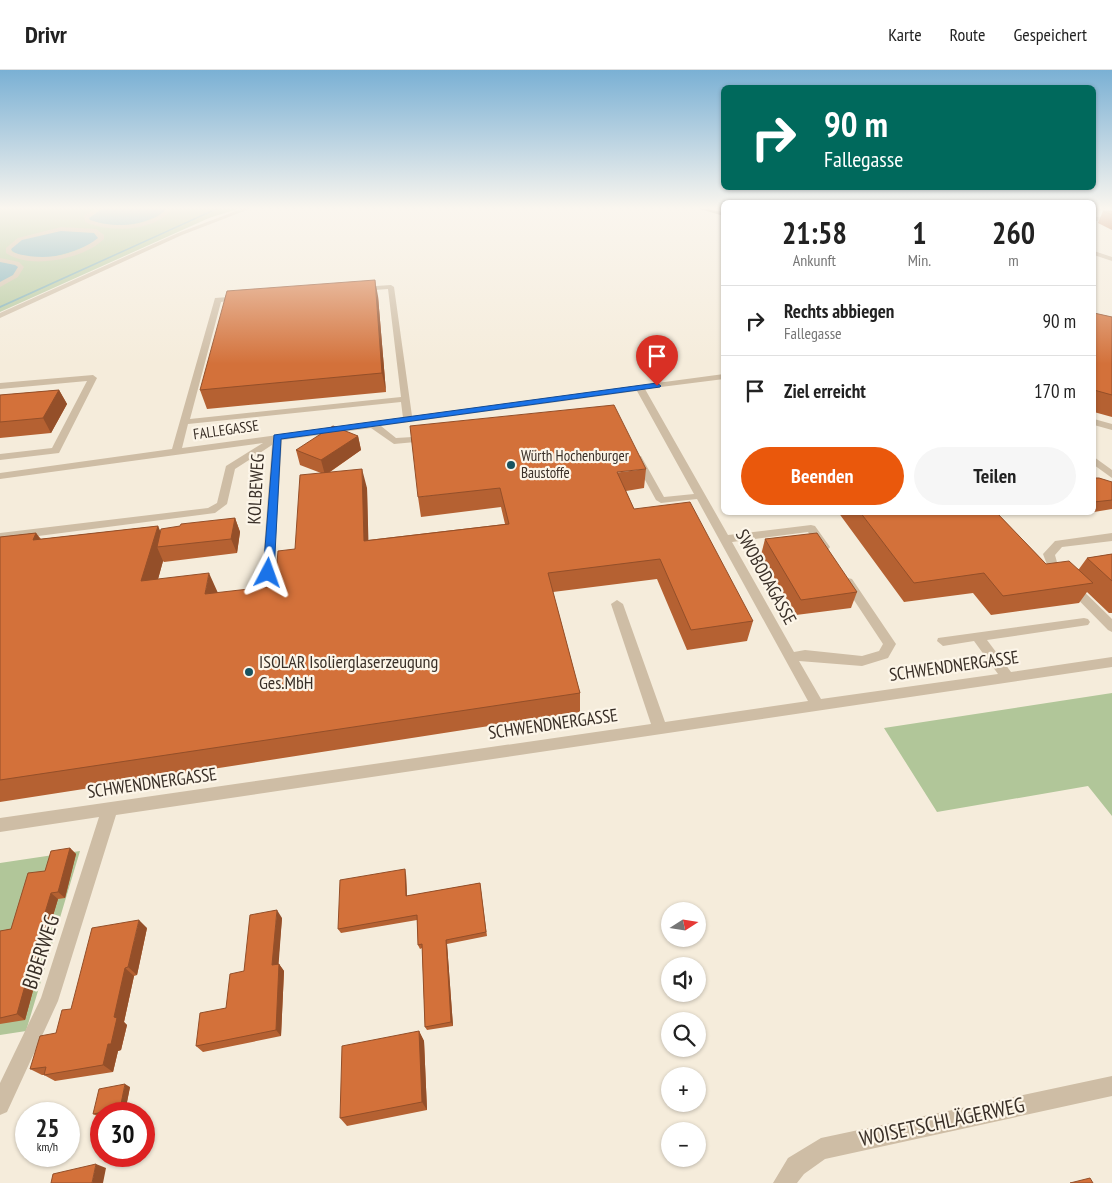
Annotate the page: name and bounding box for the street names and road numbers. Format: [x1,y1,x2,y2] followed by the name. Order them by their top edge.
[192,416,260,444] street label: FALLEGASSE
[242,453,269,525] street label: KOLBEWEG
[731,525,802,628] street label: SWOBODAGASSE
[888,645,1020,686] street label: SCHWENDNERGASSE
[487,703,619,744] street label: SCHWENDNERGASSE
[86,762,218,803] street label: SCHWENDNERGASSE
[16,911,65,992] street label: BIBERWEG
[857,1091,1027,1152] street label: WOISETSCHLÄGERWEG

